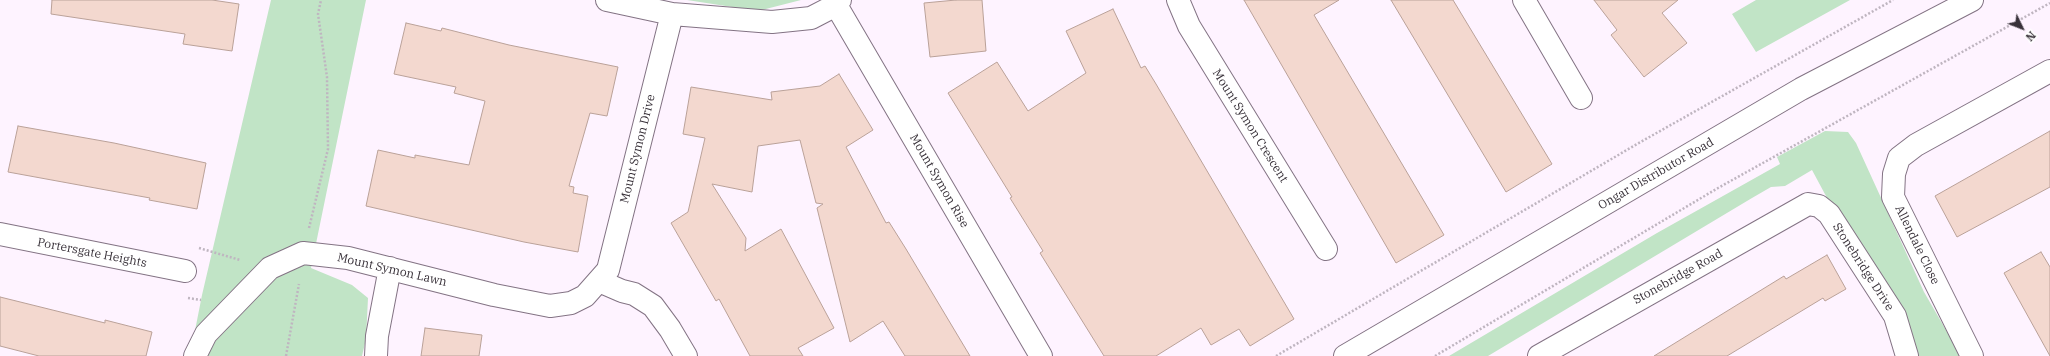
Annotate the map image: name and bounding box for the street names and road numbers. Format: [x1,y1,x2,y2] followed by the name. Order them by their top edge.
[1209,67,1291,185] street label: Mount Symon Crescent
[617,93,659,205] street label: Mount Symon Drive
[906,132,972,230] street label: Mount Symon Rise
[1596,135,1716,213] street label: Ongar Distributor Road
[1892,203,1942,287] street label: Allendale Close
[1829,220,1897,314] street label: Stonebridge Drive
[36,235,148,271] street label: Portersgate Heights
[1631,246,1725,308] street label: Stonebridge Road
[336,250,448,290] street label: Mount Symon Lawn

